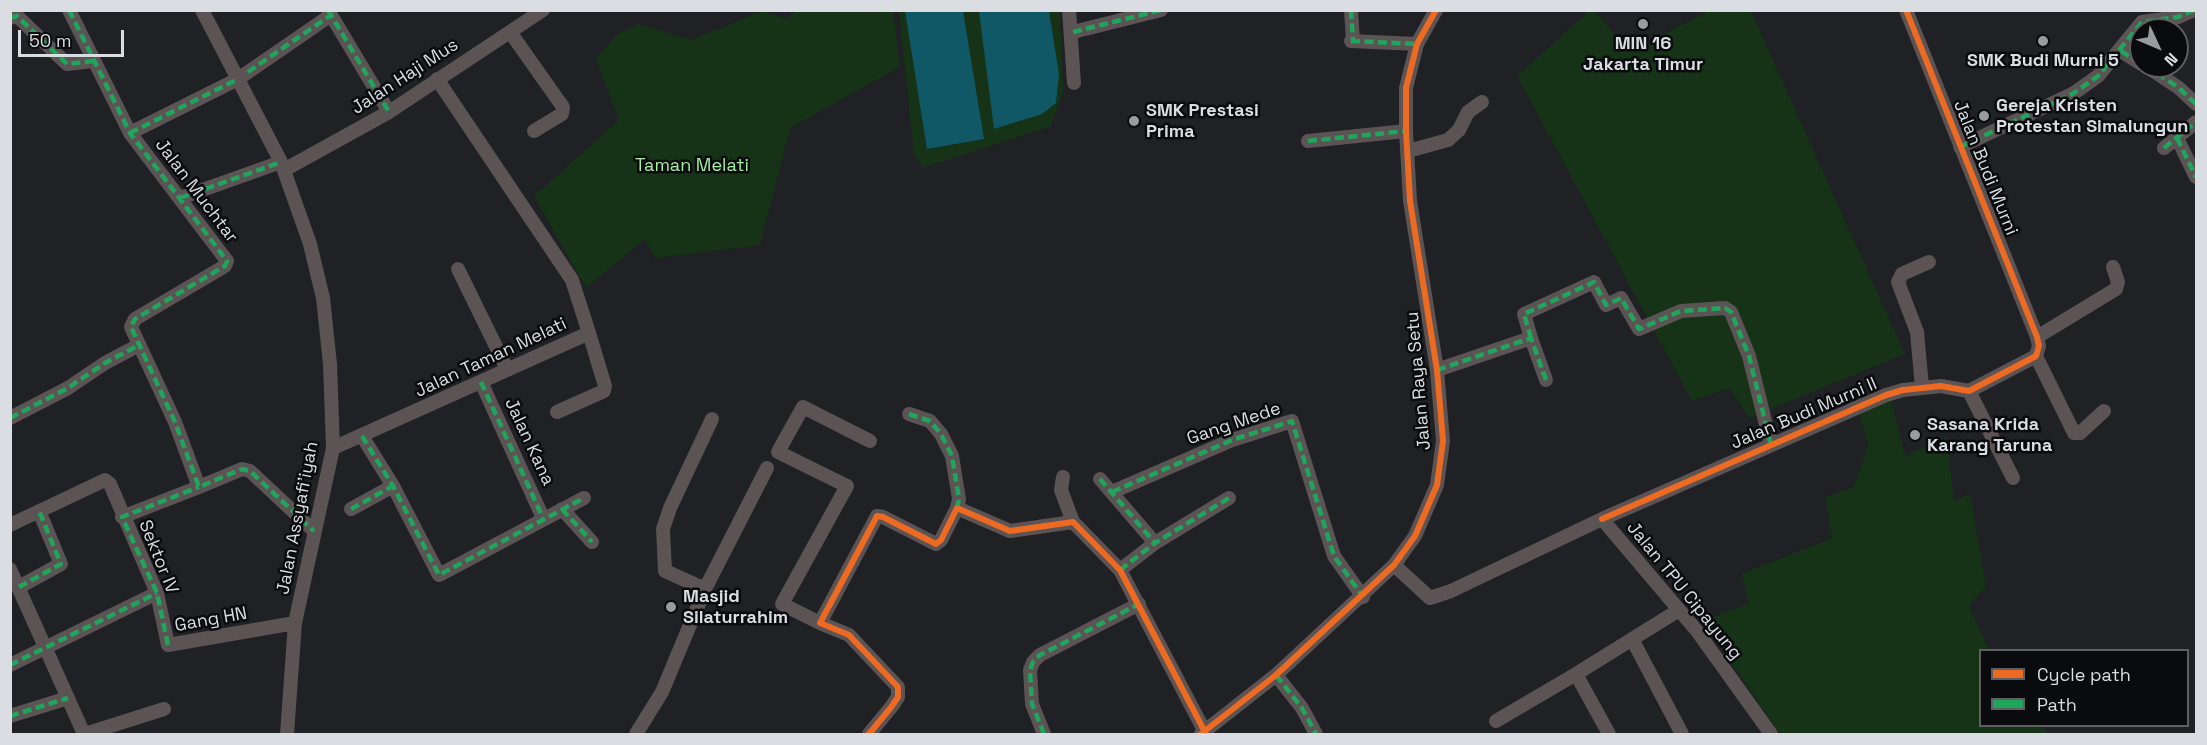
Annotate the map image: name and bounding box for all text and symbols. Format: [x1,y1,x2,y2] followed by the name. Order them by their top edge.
[1636,17,1650,31] marker: MIN 16 Jakarta Timur
[21,18,128,56] scale bar
[2129,18,2189,78] north arrow
[29,29,71,52] text: 50 m
[1583,33,1703,76] place label: MIN 16 Jakarta Timur
[2036,34,2050,48] marker: SMK Budi Murni 5
[348,35,462,119] street label: Jalan Haji Mus
[2160,48,2182,71] text: N
[1967,50,2119,72] place label: SMK Budi Murni 5
[1996,95,2188,138] place label: Gereja Kristen Protestan Simalungun
[1948,97,2022,239] street label: Jalan Budi Murni
[1146,100,1259,142] place label: SMK Prestasi Prima
[1977,109,1991,123] marker: Gereja Kristen Protestan Simalungun
[1127,114,1141,128] marker: SMK Prestasi Prima
[150,135,242,247] street label: Jalan Muchtar
[635,155,749,177] park label: Taman Melati
[1402,311,1436,451] street label: Jalan Raya Setu
[412,313,570,403] street label: Jalan Taman Melati
[1728,373,1880,455] street label: Jalan Budi Murni II
[499,395,559,489] street label: Jalan Kana
[1184,398,1284,450] street label: Gang Mede
[1927,414,2052,456] place label: Sasana Krida Karang Taruna
[1908,428,1922,442] marker: Sasana Krida Karang Taruna
[273,440,323,596] street label: Jalan Assyafi'iyah
[133,517,183,597] street label: Sektor IV
[1622,518,1746,664] street label: Jalan TPU Cipayung
[683,586,788,628] place label: Masjid Silaturrahim
[664,600,678,614] marker: Masjid Silaturrahim
[173,603,249,637] street label: Gang HN
[1979,649,2189,727] legend
[2037,663,2131,686] text: Cycle path
[2037,693,2077,716] text: Path

